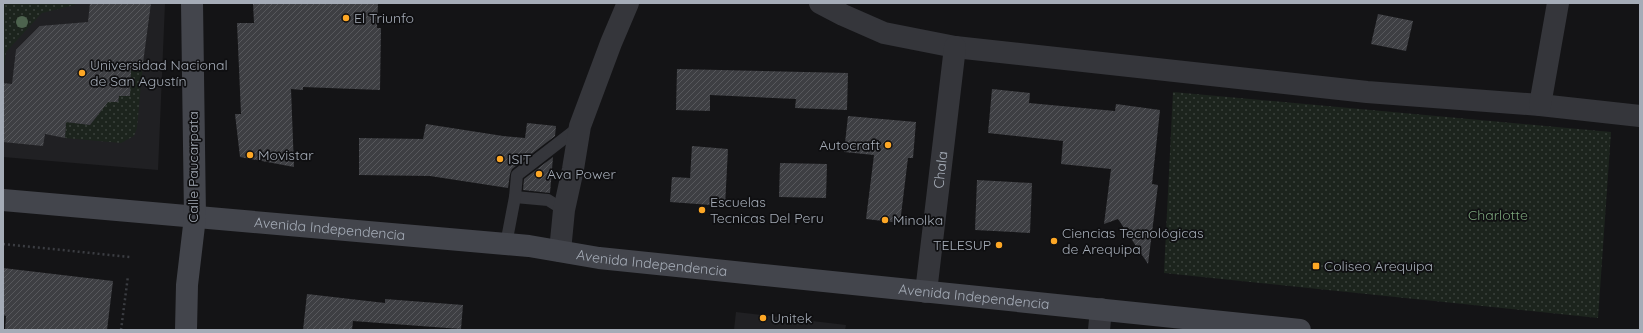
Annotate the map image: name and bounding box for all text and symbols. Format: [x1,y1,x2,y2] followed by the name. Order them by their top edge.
[354,9,414,27] place label: El Triunfo
[341,13,351,23] marker: El Triunfo
[90,56,228,90] place label: Universidad Nacional de San Agustín
[77,68,87,78] marker: Universidad Nacional de San Agustín
[184,111,202,223] street label: Calle Paucarpata
[819,136,880,154] place label: Autocraft
[883,140,893,150] marker: Autocraft
[258,146,314,164] place label: Movistar
[245,150,255,160] marker: Movistar
[508,150,531,168] place label: ISIT
[929,150,952,189] street label: Chala
[495,154,505,164] marker: ISIT
[547,165,616,183] place label: Ava Power
[534,169,544,179] marker: Ava Power
[710,193,824,227] place label: Escuelas Tecnicas Del Peru
[697,205,707,215] marker: Escuelas Tecnicas Del Peru
[1468,206,1528,224] park label: Charlotte
[893,211,943,229] place label: Minolka
[253,213,406,244] street label: Avenida Independencia
[880,215,890,225] marker: Minolka
[1062,224,1203,258] place label: Ciencias Tecnológicas de Arequipa
[933,236,991,254] place label: TELESUP
[1049,236,1059,246] marker: Ciencias Tecnológicas de Arequipa
[994,240,1004,250] marker: TELESUP
[575,245,728,280] street label: Avenida Independencia
[1324,257,1433,275] place label: Coliseo Arequipa
[1311,261,1321,271] marker: Coliseo Arequipa
[898,280,1050,313] street label: Avenida Independencia
[771,309,812,327] place label: Unitek
[758,313,768,323] marker: Unitek

